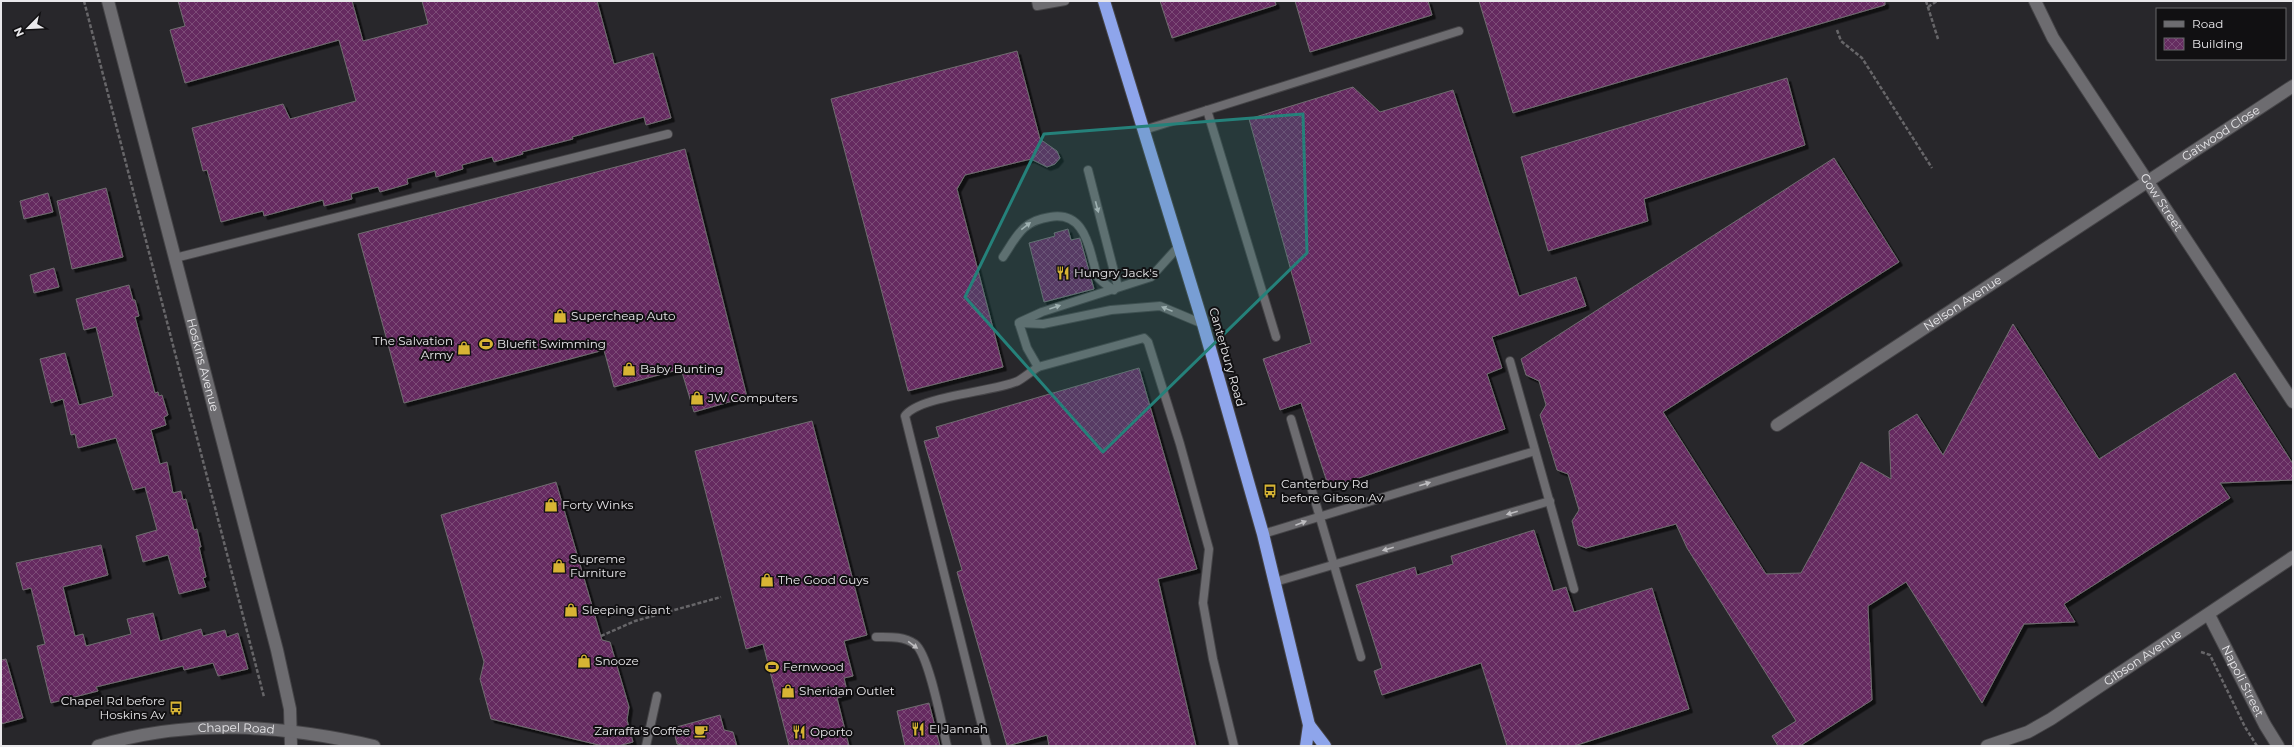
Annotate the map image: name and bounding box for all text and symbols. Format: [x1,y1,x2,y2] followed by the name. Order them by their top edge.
[8,8,48,48] north arrow
[2156,8,2286,60] legend
[2192,16,2223,31] text: Road
[11,25,27,39] text: N
[2192,36,2243,51] text: Building
[2179,102,2262,164] street label: Gatwood Close
[2137,170,2186,234] street label: Gow Street
[1095,201,1101,214] one-way arrow
[1020,222,1031,230] one-way arrow
[1055,265,1071,281] restaurant icon: Hungry Jack's
[1074,265,1158,280] place label: Hungry Jack's
[1920,272,2004,334] street label: Nelson Avenue
[1049,304,1061,310] one-way arrow
[1160,306,1172,312] one-way arrow
[1206,306,1249,408] street label: Canterbury Road
[552,308,568,324] shop icon: Supercheap Auto
[571,308,675,323] place label: Supercheap Auto
[184,316,223,413] street label: Hoskins Avenue
[373,333,453,362] place label: The Salvation Army
[478,336,494,352] sports icon: Bluefit Swimming
[497,336,606,351] place label: Bluefit Swimming
[456,340,472,356] shop icon: The Salvation Army
[621,361,637,377] shop icon: Baby Bunting
[640,361,723,376] place label: Baby Bunting
[689,390,705,406] shop icon: JW Computers
[707,390,798,405] place label: JW Computers
[1281,476,1383,505] place label: Canterbury Rd before Gibson Av
[1419,481,1431,487] one-way arrow
[1262,483,1278,499] bus stop icon: Canterbury Rd before Gibson Av
[543,497,559,513] shop icon: Forty Winks
[562,497,633,512] place label: Forty Winks
[1506,510,1518,516] one-way arrow
[1295,520,1307,526] one-way arrow
[1381,546,1393,552] one-way arrow
[570,551,626,580] place label: Supreme Furniture
[551,558,567,574] shop icon: Supreme Furniture
[759,572,775,588] shop icon: The Good Guys
[778,572,869,587] place label: The Good Guys
[563,602,579,618] shop icon: Sleeping Giant
[582,602,671,617] place label: Sleeping Giant
[2101,626,2184,689] street label: Gibson Avenue
[907,641,918,649] one-way arrow
[2219,642,2268,719] street label: Napoli Street
[576,653,592,669] shop icon: Snooze
[595,653,639,668] place label: Snooze
[764,659,780,675] sports icon: Fernwood
[783,659,844,674] place label: Fernwood
[780,683,796,699] shop icon: Sheridan Outlet
[799,683,895,698] place label: Sheridan Outlet
[61,693,165,722] place label: Chapel Rd before Hoskins Av
[168,700,184,716] bus stop icon: Chapel Rd before Hoskins Av
[197,720,275,737] street label: Chapel Road
[910,721,926,737] restaurant icon: El Jannah
[929,721,988,736] place label: El Jannah
[594,723,690,738] place label: Zarraffa's Coffee
[693,723,709,739] cafe icon: Zarraffa's Coffee
[791,724,807,740] restaurant icon: Oporto
[810,724,853,739] place label: Oporto

